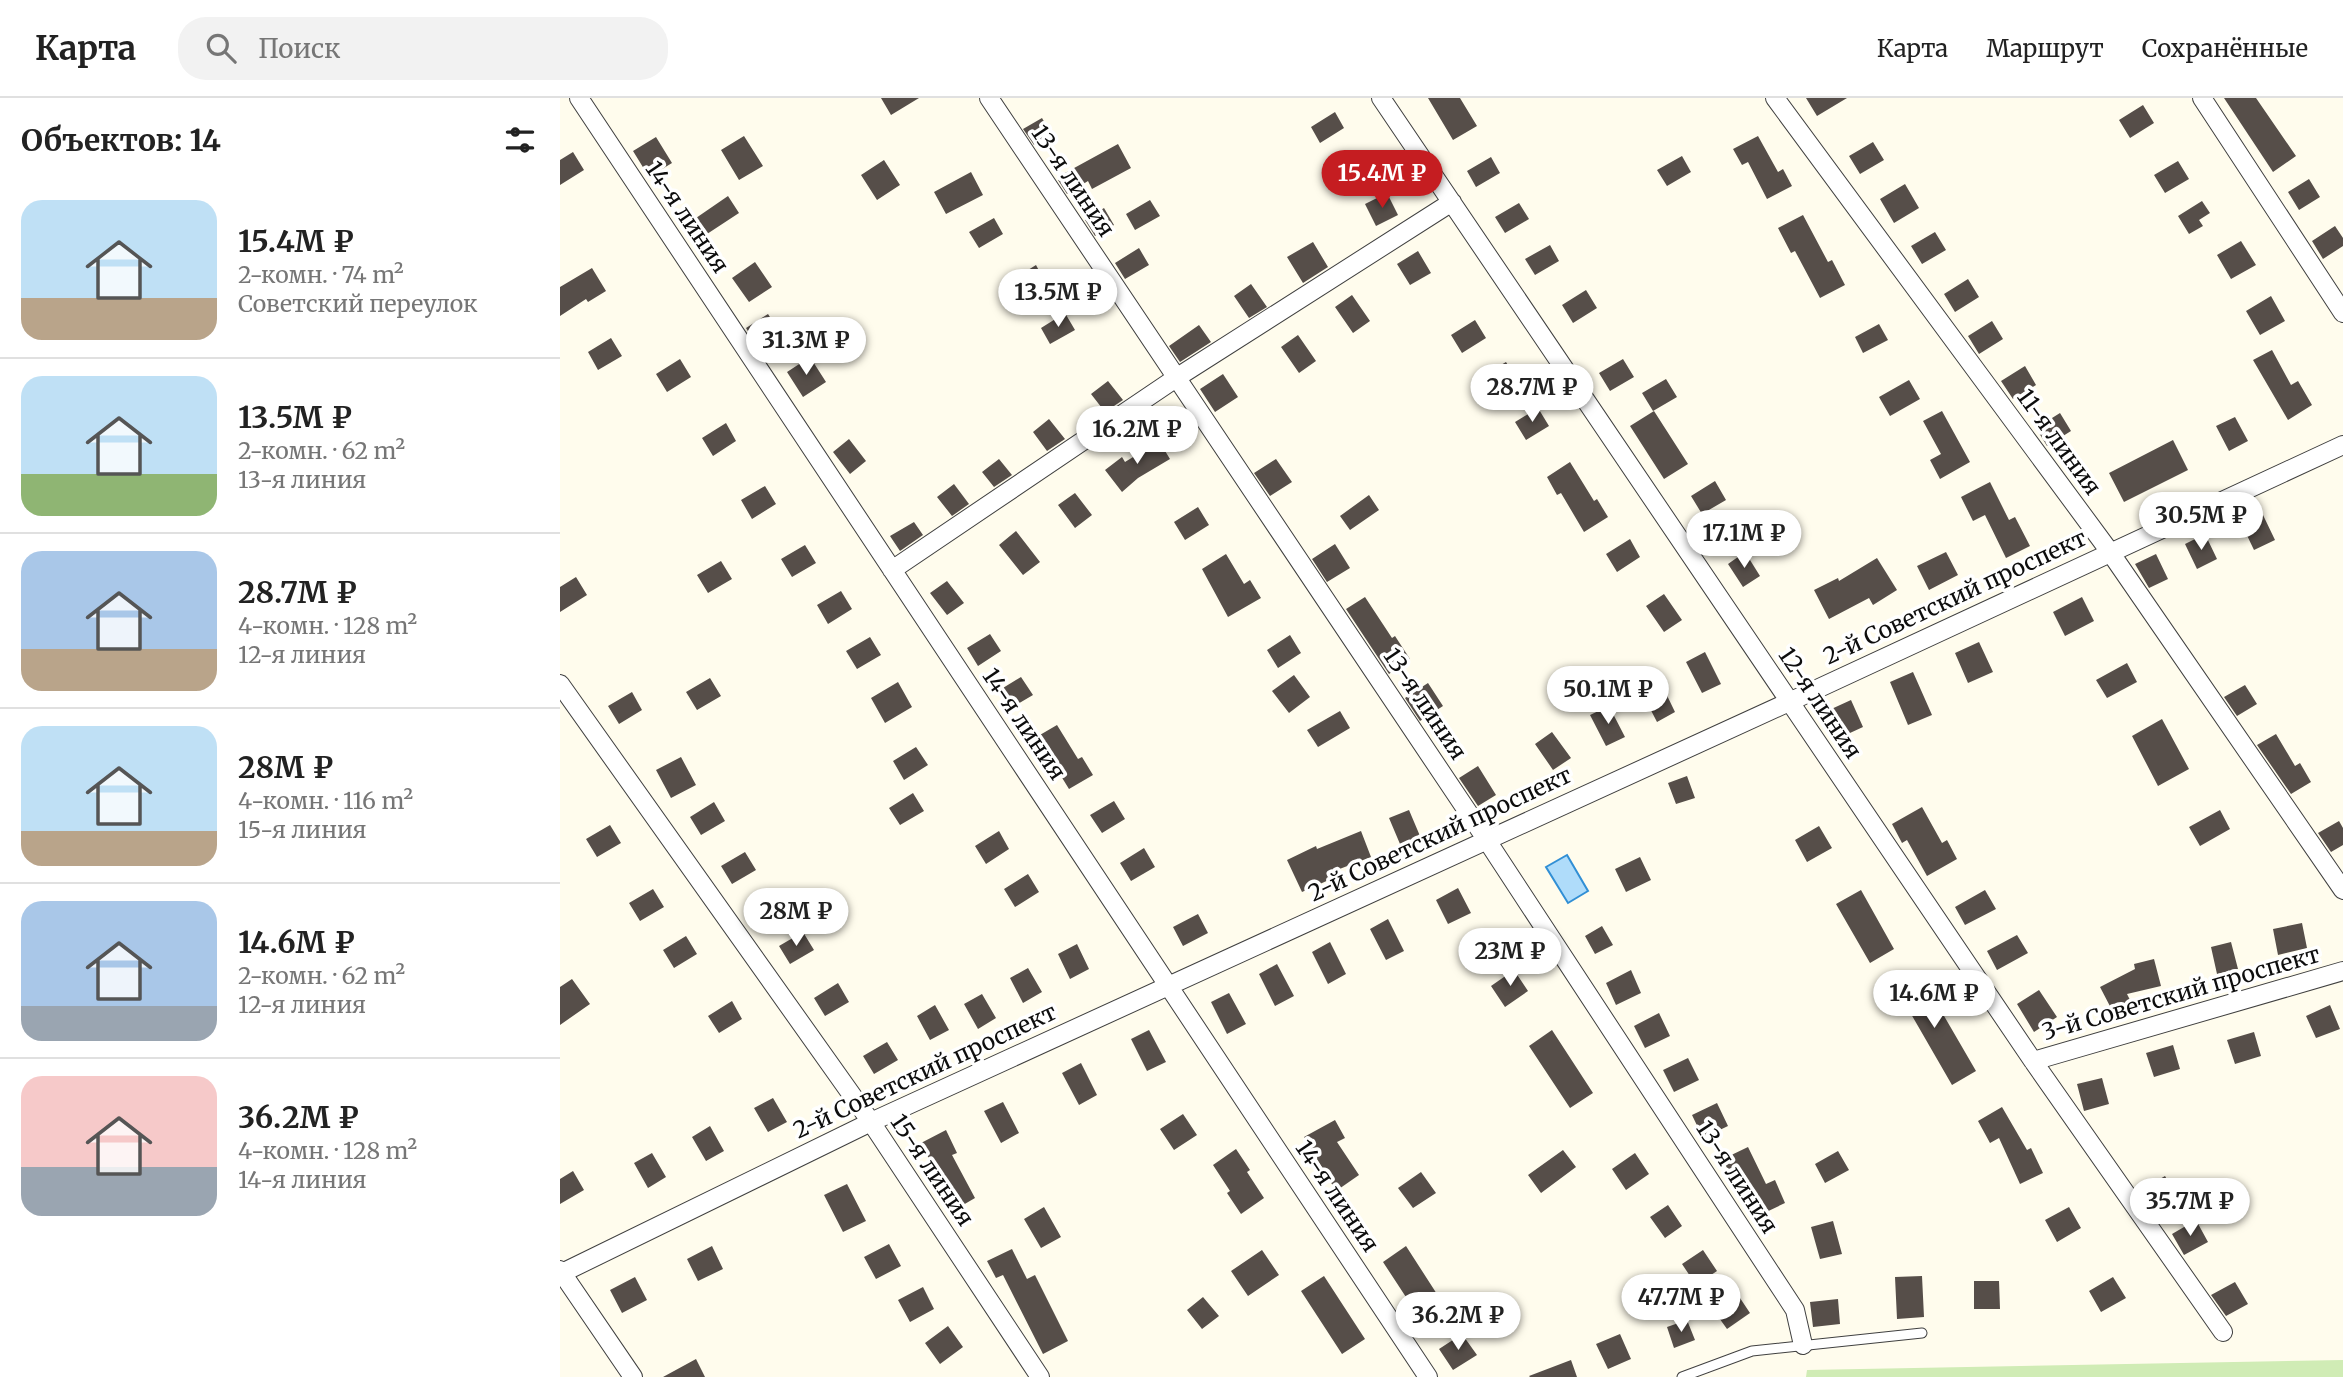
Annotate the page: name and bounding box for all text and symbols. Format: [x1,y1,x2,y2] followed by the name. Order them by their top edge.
[178,17,668,80] search box
[35,28,136,69] text: Карта
[202,29,240,67] icon: search
[258,32,341,65] text: Поиск
[1877,33,1948,64] text: Карта
[1986,33,2104,64] text: Маршрут
[2142,33,2308,64] text: Сохранённые
[1026,119,1121,242] street label: 13-я линия
[21,121,221,159] text: Объектов: 14
[501,121,539,159] icon: filters
[1317,150,1447,210] pin: 15.4M ₽
[639,155,735,278] street label: 14-я линия
[1338,158,1426,187] text: 15.4M ₽
[238,222,354,260] text: 15.4M ₽
[77,228,161,312] icon: home
[238,260,404,289] text: 2-комн. · 74 m²
[993,270,1123,329] pin: 13.5M ₽
[1014,277,1102,306] text: 13.5M ₽
[238,289,478,318] text: Советский переулок
[741,317,871,377] pin: 31.3M ₽
[762,325,850,354] text: 31.3M ₽
[1467,364,1597,424] pin: 28.7M ₽
[1486,372,1578,401] text: 28.7M ₽
[2011,383,2108,500] street label: 11-я линия
[238,398,352,436] text: 13.5M ₽
[77,404,161,488] icon: home
[1072,406,1202,466] pin: 16.2M ₽
[1092,414,1182,443] text: 16.2M ₽
[238,436,405,465] text: 2-комн. · 62 m²
[238,465,366,494] text: 13-я линия
[2136,492,2266,552] pin: 30.5M ₽
[2155,500,2247,529] text: 30.5M ₽
[1679,510,1809,570] pin: 17.1M ₽
[1702,518,1786,547] text: 17.1M ₽
[1819,523,2091,670] street label: 2-й Советский проспект
[238,573,357,611] text: 28.7M ₽
[77,579,161,663] icon: home
[238,611,417,640] text: 4-комн. · 128 m²
[238,640,366,669] text: 12-я линия
[1378,642,1473,765] street label: 13-я линия
[1773,642,1868,764] street label: 12-я линия
[976,662,1072,785] street label: 14-я линия
[1543,666,1673,726] pin: 50.1M ₽
[1563,674,1653,703] text: 50.1M ₽
[238,748,333,786] text: 28M ₽
[77,754,161,838] icon: home
[1304,760,1576,907] street label: 2-й Советский проспект
[238,786,413,815] text: 4-комн. · 116 m²
[238,815,367,844] text: 15-я линия
[747,888,845,948] pin: 28M ₽
[759,896,833,925] text: 28M ₽
[238,923,355,961] text: 14.6M ₽
[1461,928,1559,988] pin: 23M ₽
[77,929,161,1013] icon: home
[1474,936,1546,965] text: 23M ₽
[2039,939,2323,1046] street label: 3-й Советский проспект
[238,961,405,990] text: 2-комн. · 62 m²
[1869,970,1999,1030] pin: 14.6M ₽
[1889,978,1979,1007] text: 14.6M ₽
[238,990,366,1019] text: 12-я линия
[789,997,1061,1144] street label: 2-й Советский проспект
[238,1098,359,1136] text: 36.2M ₽
[77,1104,161,1188] icon: home
[884,1108,980,1231] street label: 15-я линия
[1690,1115,1784,1238] street label: 13-я линия
[1289,1134,1385,1257] street label: 14-я линия
[238,1136,417,1165] text: 4-комн. · 128 m²
[238,1165,366,1194] text: 14-я линия
[2125,1178,2255,1238] pin: 35.7M ₽
[2146,1186,2234,1215] text: 35.7M ₽
[1616,1274,1746,1334] pin: 47.7M ₽
[1637,1282,1725,1311] text: 47.7M ₽
[1393,1292,1523,1352] pin: 36.2M ₽
[1412,1300,1504,1329] text: 36.2M ₽

